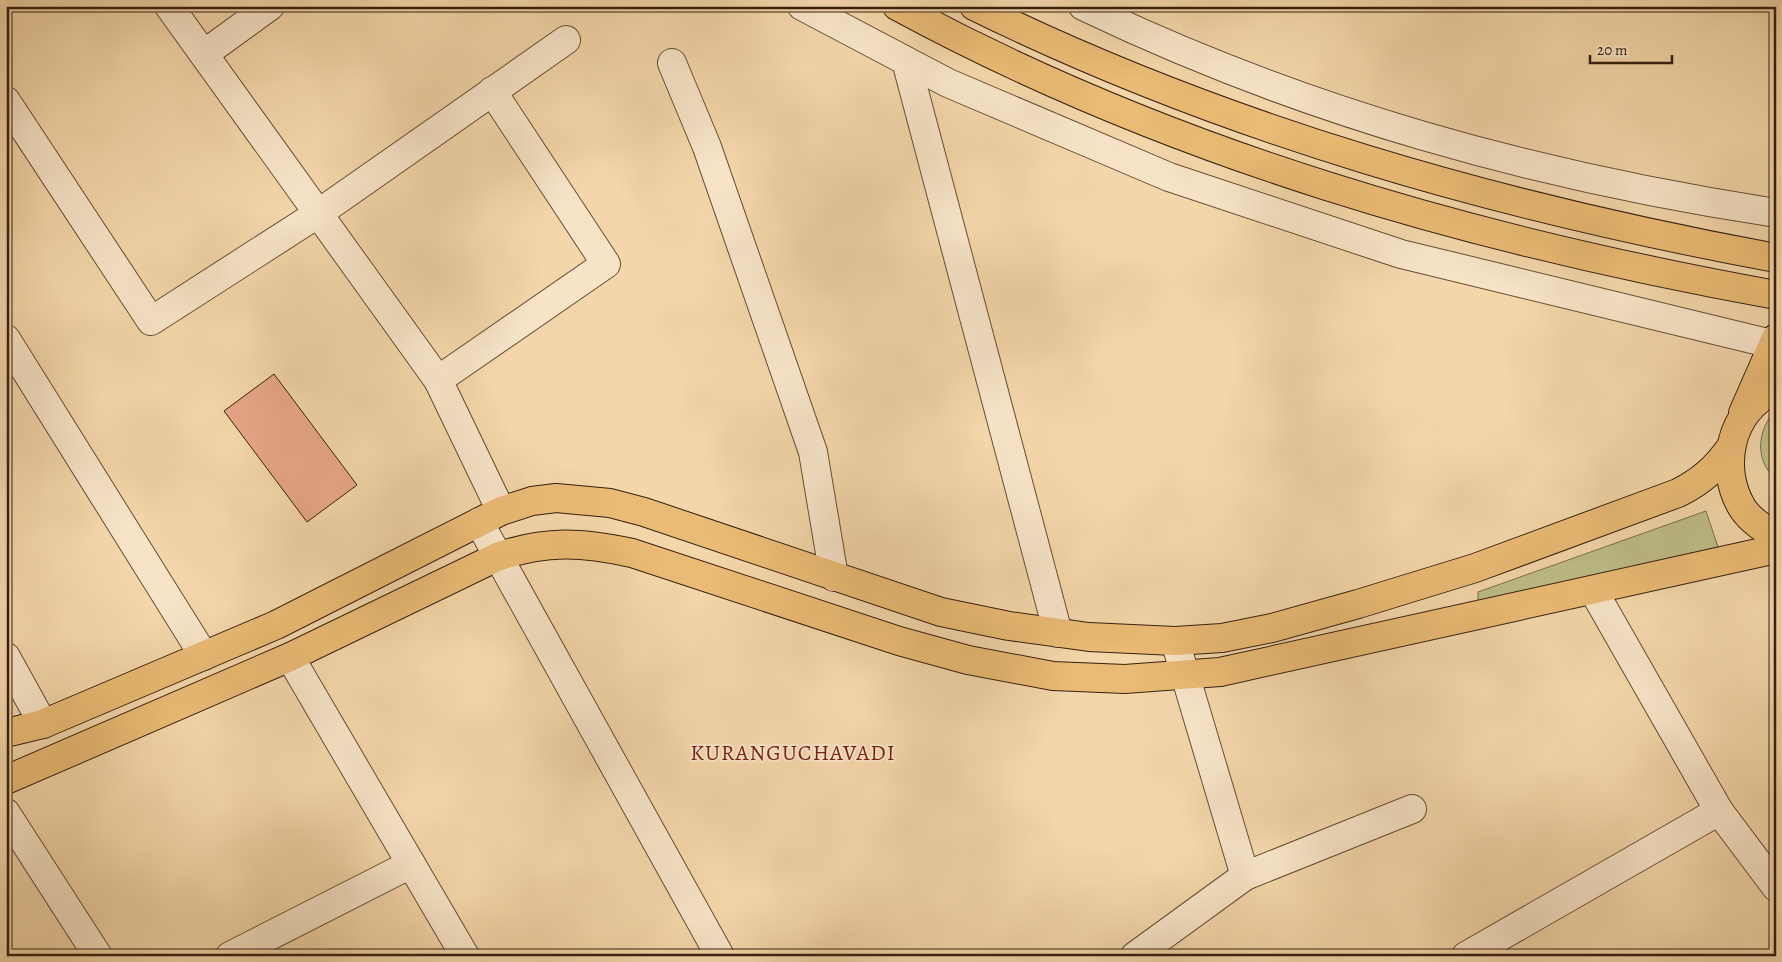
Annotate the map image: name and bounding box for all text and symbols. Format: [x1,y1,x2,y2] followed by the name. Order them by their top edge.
[1590,32,1672,64] scale bar
[1597,40,1628,60] text: 20 m
[690,738,896,768] district label: KURANGUCHAVADI

